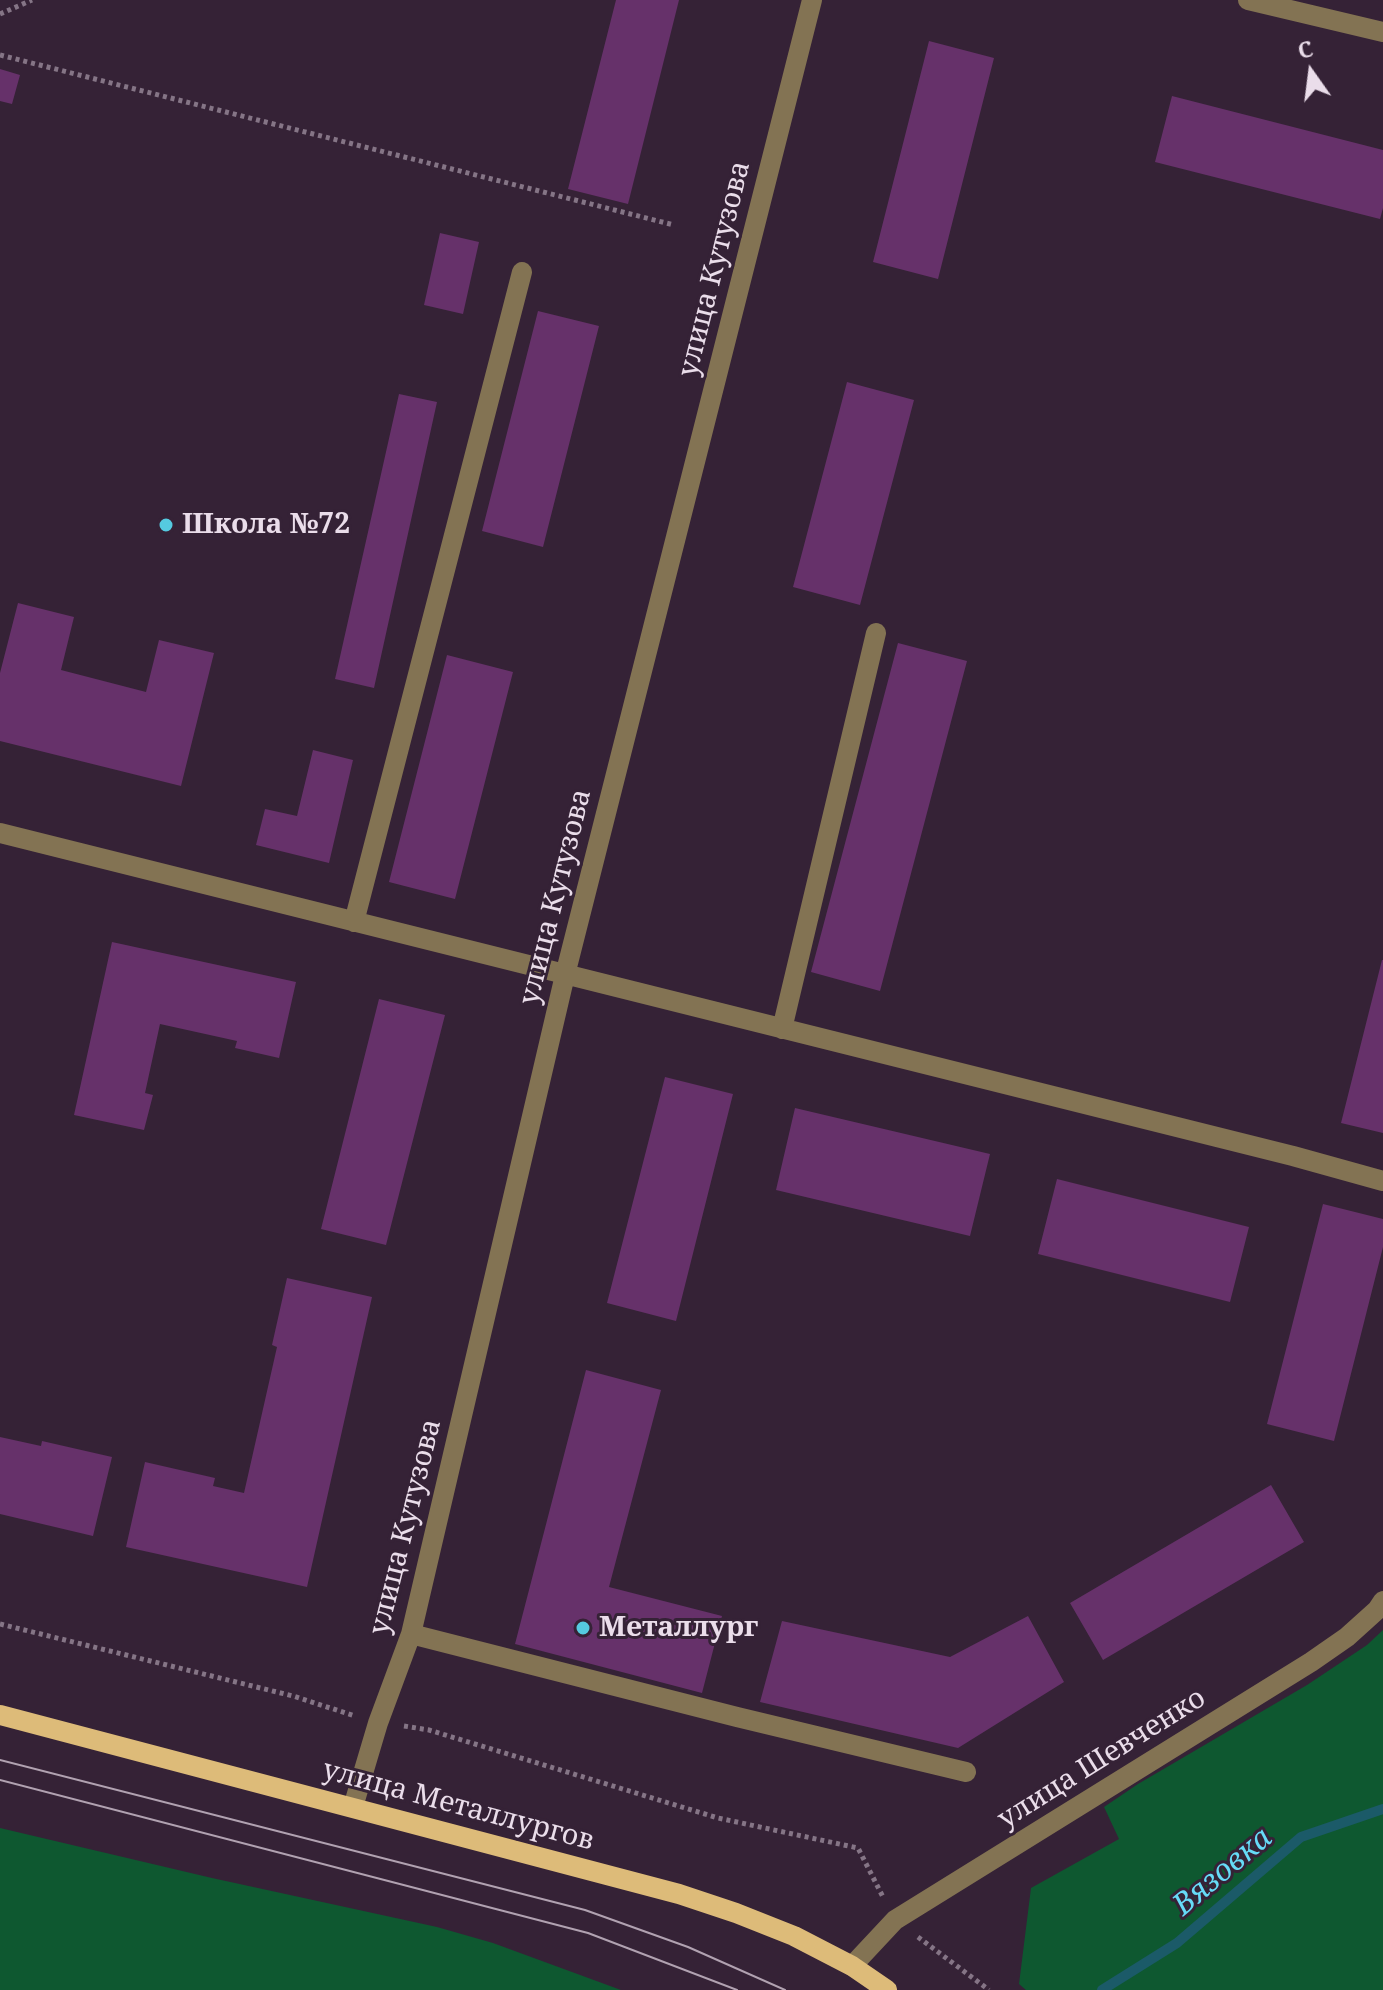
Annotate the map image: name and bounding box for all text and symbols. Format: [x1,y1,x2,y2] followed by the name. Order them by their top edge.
[1271,32,1351,112] north arrow
[1295,32,1316,65] text: С
[672,158,758,380] street label: улица Кутузова
[182,508,350,542] place label: Школа №72
[157,516,175,534] marker: Школа №72
[513,786,599,1008] street label: улица Кутузова
[363,1416,449,1638] street label: улица Кутузова
[599,1611,758,1645] place label: Металлург
[574,1619,592,1637] marker: Металлург
[992,1682,1212,1836] street label: улица Шевченко
[319,1754,597,1858] street label: улица Металлургов
[1166,1820,1280,1924] water label: Вязовка

